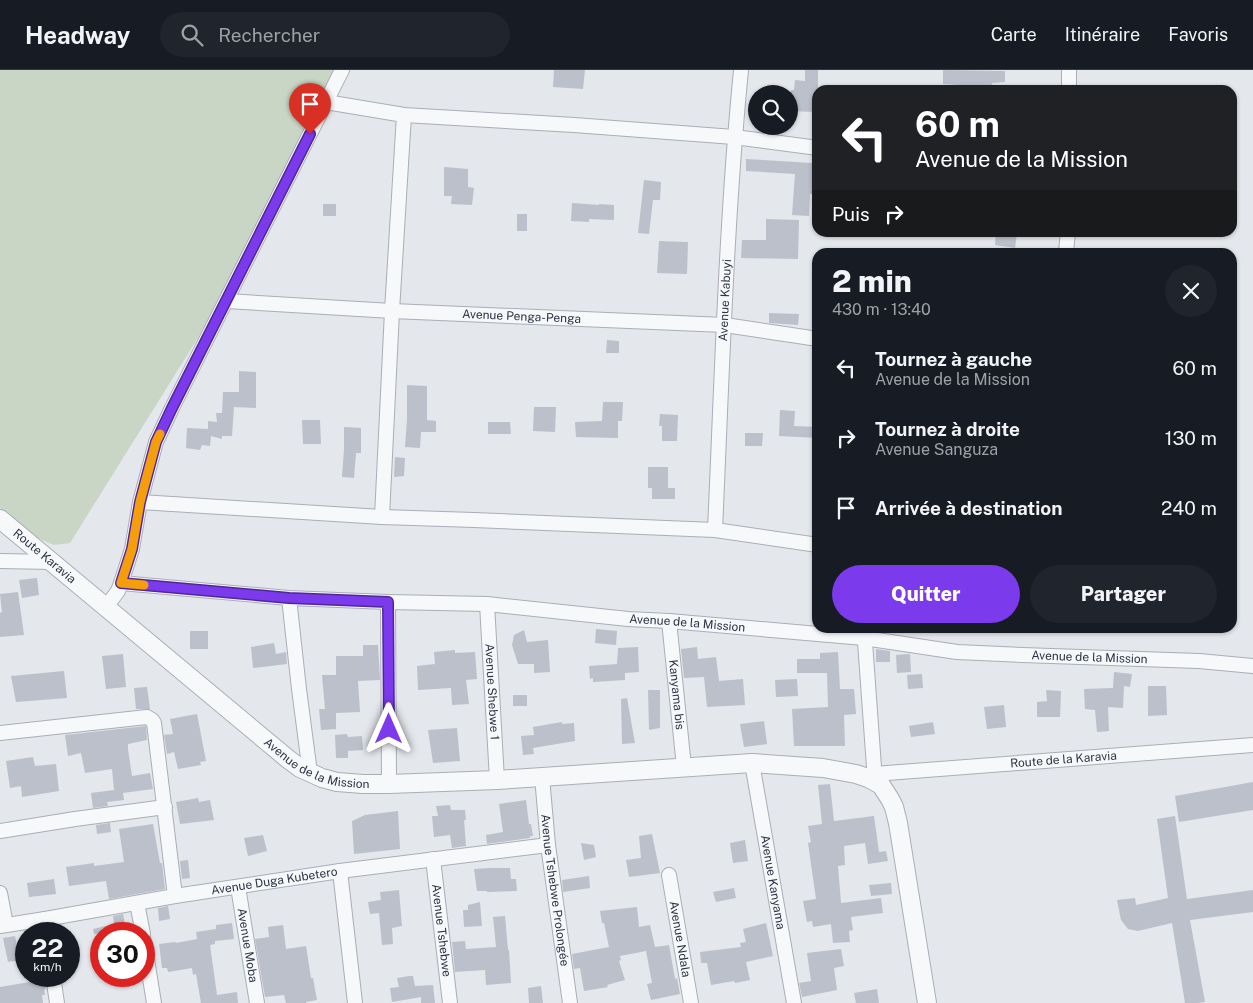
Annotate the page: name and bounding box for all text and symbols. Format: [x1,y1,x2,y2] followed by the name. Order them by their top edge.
[160,12,510,57] search box
[25,21,130,49] text: Headway
[178,21,206,49] icon: search
[218,24,320,46] text: Rechercher
[991,24,1037,45] text: Carte
[1065,24,1140,45] text: Itinéraire
[1168,24,1228,45] text: Favoris
[289,83,331,134] pin
[748,85,798,135] map controls
[748,85,798,135] button: search
[296,90,324,118] icon: arrive
[915,104,1000,145] text: 60 m
[832,105,897,170] icon: left
[915,146,1128,172] text: Avenue de la Mission
[880,200,908,228] icon: right
[832,203,870,225] text: Puis
[716,259,734,342] street label: Avenue Kabuyi
[832,263,912,299] text: 2 min
[1165,265,1217,317] button: close
[832,300,931,319] text: 430 m · 13:40
[462,307,581,326] street label: Avenue Penga-Penga
[875,348,1032,370] text: Tournez à gauche
[832,354,860,382] icon: left
[1173,357,1217,379] text: 60 m
[875,370,1030,389] text: Avenue de la Mission
[875,418,1020,440] text: Tournez à droite
[832,424,860,452] icon: right
[1165,427,1217,449] text: 130 m
[875,440,998,459] text: Avenue Sanguza
[832,494,860,522] icon: arrive
[875,497,1063,519] text: Arrivée à destination
[1161,497,1217,519] text: 240 m
[10,526,79,586] street label: Route Karavia
[832,565,1020,623] button: Quitter
[1030,565,1217,623] button: Partager
[629,612,746,635] street label: Avenue de la Mission
[482,643,502,741] street label: Avenue Shebwe 1
[1031,648,1148,666] street label: Avenue de la Mission
[666,659,687,730] street label: Kanyama bis
[362,702,414,754] position arrow
[261,735,370,791] street label: Avenue de la Mission
[1010,748,1117,771] street label: Route de la Karavia
[538,814,572,967] street label: Avenue Tshebwe Prolongée
[758,834,788,930] street label: Avenue Kanyama
[210,864,339,897] street label: Avenue Duga Kubetero
[429,883,454,978] street label: Avenue Tshebwe
[667,900,693,978] street label: Avenue Ndala
[235,907,261,983] street label: Avenue Moba
[90,922,155,987] speed limit sign: 30
[32,933,63,963] text: 22
[33,960,62,974] text: km/h

